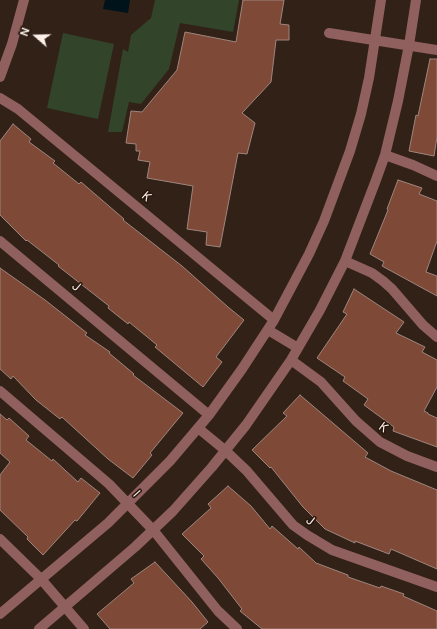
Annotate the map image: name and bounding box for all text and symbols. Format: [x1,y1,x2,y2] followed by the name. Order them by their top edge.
[16,16,56,56] north arrow
[17,26,33,38] text: N
[138,189,154,205] street label: K
[68,279,84,295] street label: J
[375,419,391,437] street label: K
[129,488,143,500] street label: I
[303,513,317,529] street label: J

